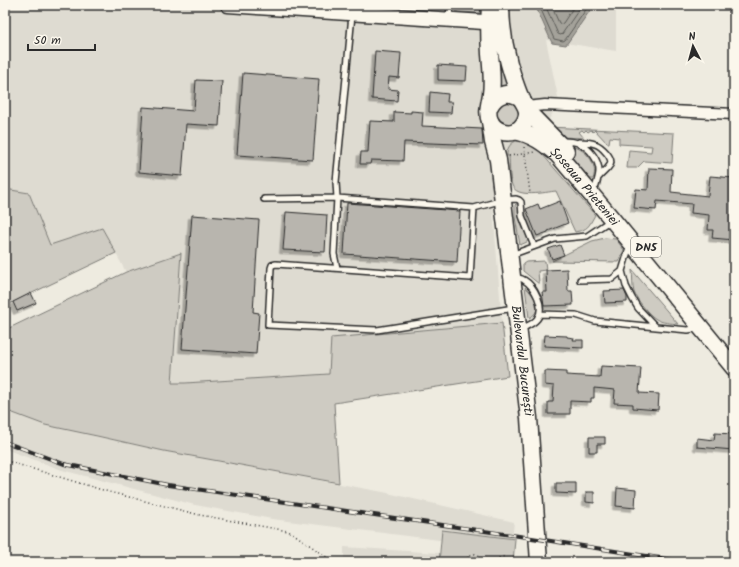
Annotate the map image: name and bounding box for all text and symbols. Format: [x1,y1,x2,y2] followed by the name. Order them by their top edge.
[28,26,95,52] scale bar
[673,26,713,66] north arrow
[688,28,697,46] text: N
[34,31,61,50] text: 50 m
[545,142,625,231] street label: Șoseaua Prieteniei
[631,237,661,257] road number: DN5
[505,304,539,418] street label: Bulevardul București

